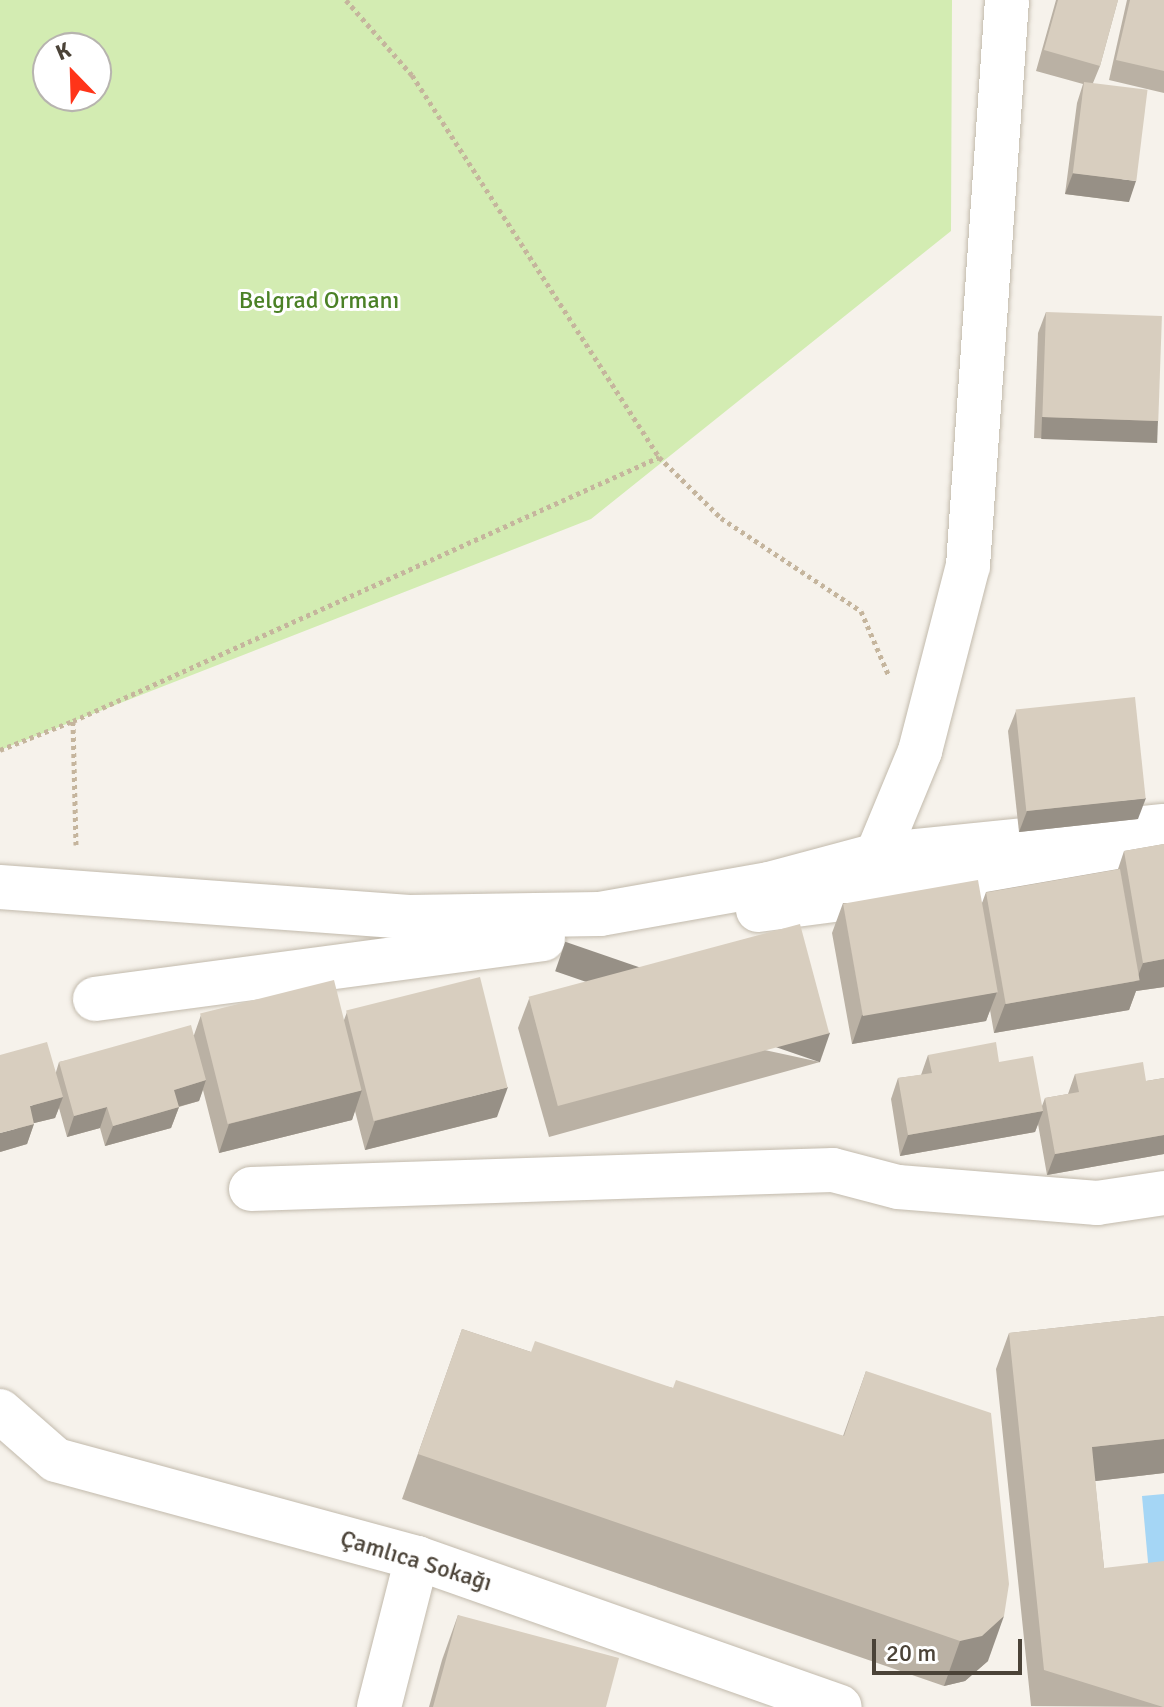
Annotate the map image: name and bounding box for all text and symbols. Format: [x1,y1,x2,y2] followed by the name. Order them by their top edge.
[32,32,112,112] north arrow
[52,36,75,66] text: K
[239,287,399,315] park label: Belgrad Ormanı
[337,1524,495,1598] street label: Çamlıca Sokağı
[876,1623,1026,1673] scale bar
[886,1638,936,1668] text: 20 m

